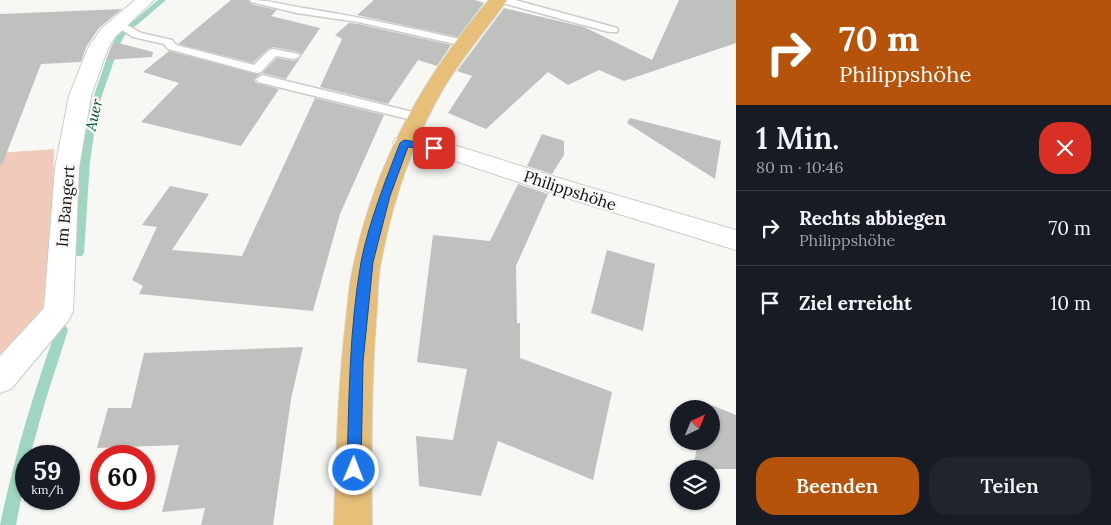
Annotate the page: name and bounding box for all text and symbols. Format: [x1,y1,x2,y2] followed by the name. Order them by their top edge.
[839,16,919,61] text: 70 m
[756,20,821,85] icon: right
[839,60,971,88] text: Philippshöhe
[80,97,106,134] water label: Auer
[756,119,839,157] text: 1 Min.
[1039,122,1091,174] button: close
[413,127,455,169] pin
[420,134,448,162] icon: arrive
[756,157,844,177] text: 80 m · 10:46
[51,163,79,248] street label: Im Bangert
[521,166,619,214] street label: Philippshöhe
[799,206,946,230] text: Rechts abbiegen
[756,214,784,242] icon: right
[1048,216,1091,240] text: 70 m
[799,230,895,250] text: Philippshöhe
[756,289,784,317] icon: arrive
[799,291,912,315] text: Ziel erreicht
[1050,291,1091,315] text: 10 m
[670,400,720,450] north arrow
[670,400,720,510] map controls
[327,443,379,495] position arrow
[90,445,155,510] speed limit sign: 60
[34,455,61,487] text: 59
[756,457,919,515] button: Beenden
[929,457,1091,515] button: Teilen
[670,460,720,510] button: layers
[31,482,64,497] text: km/h

